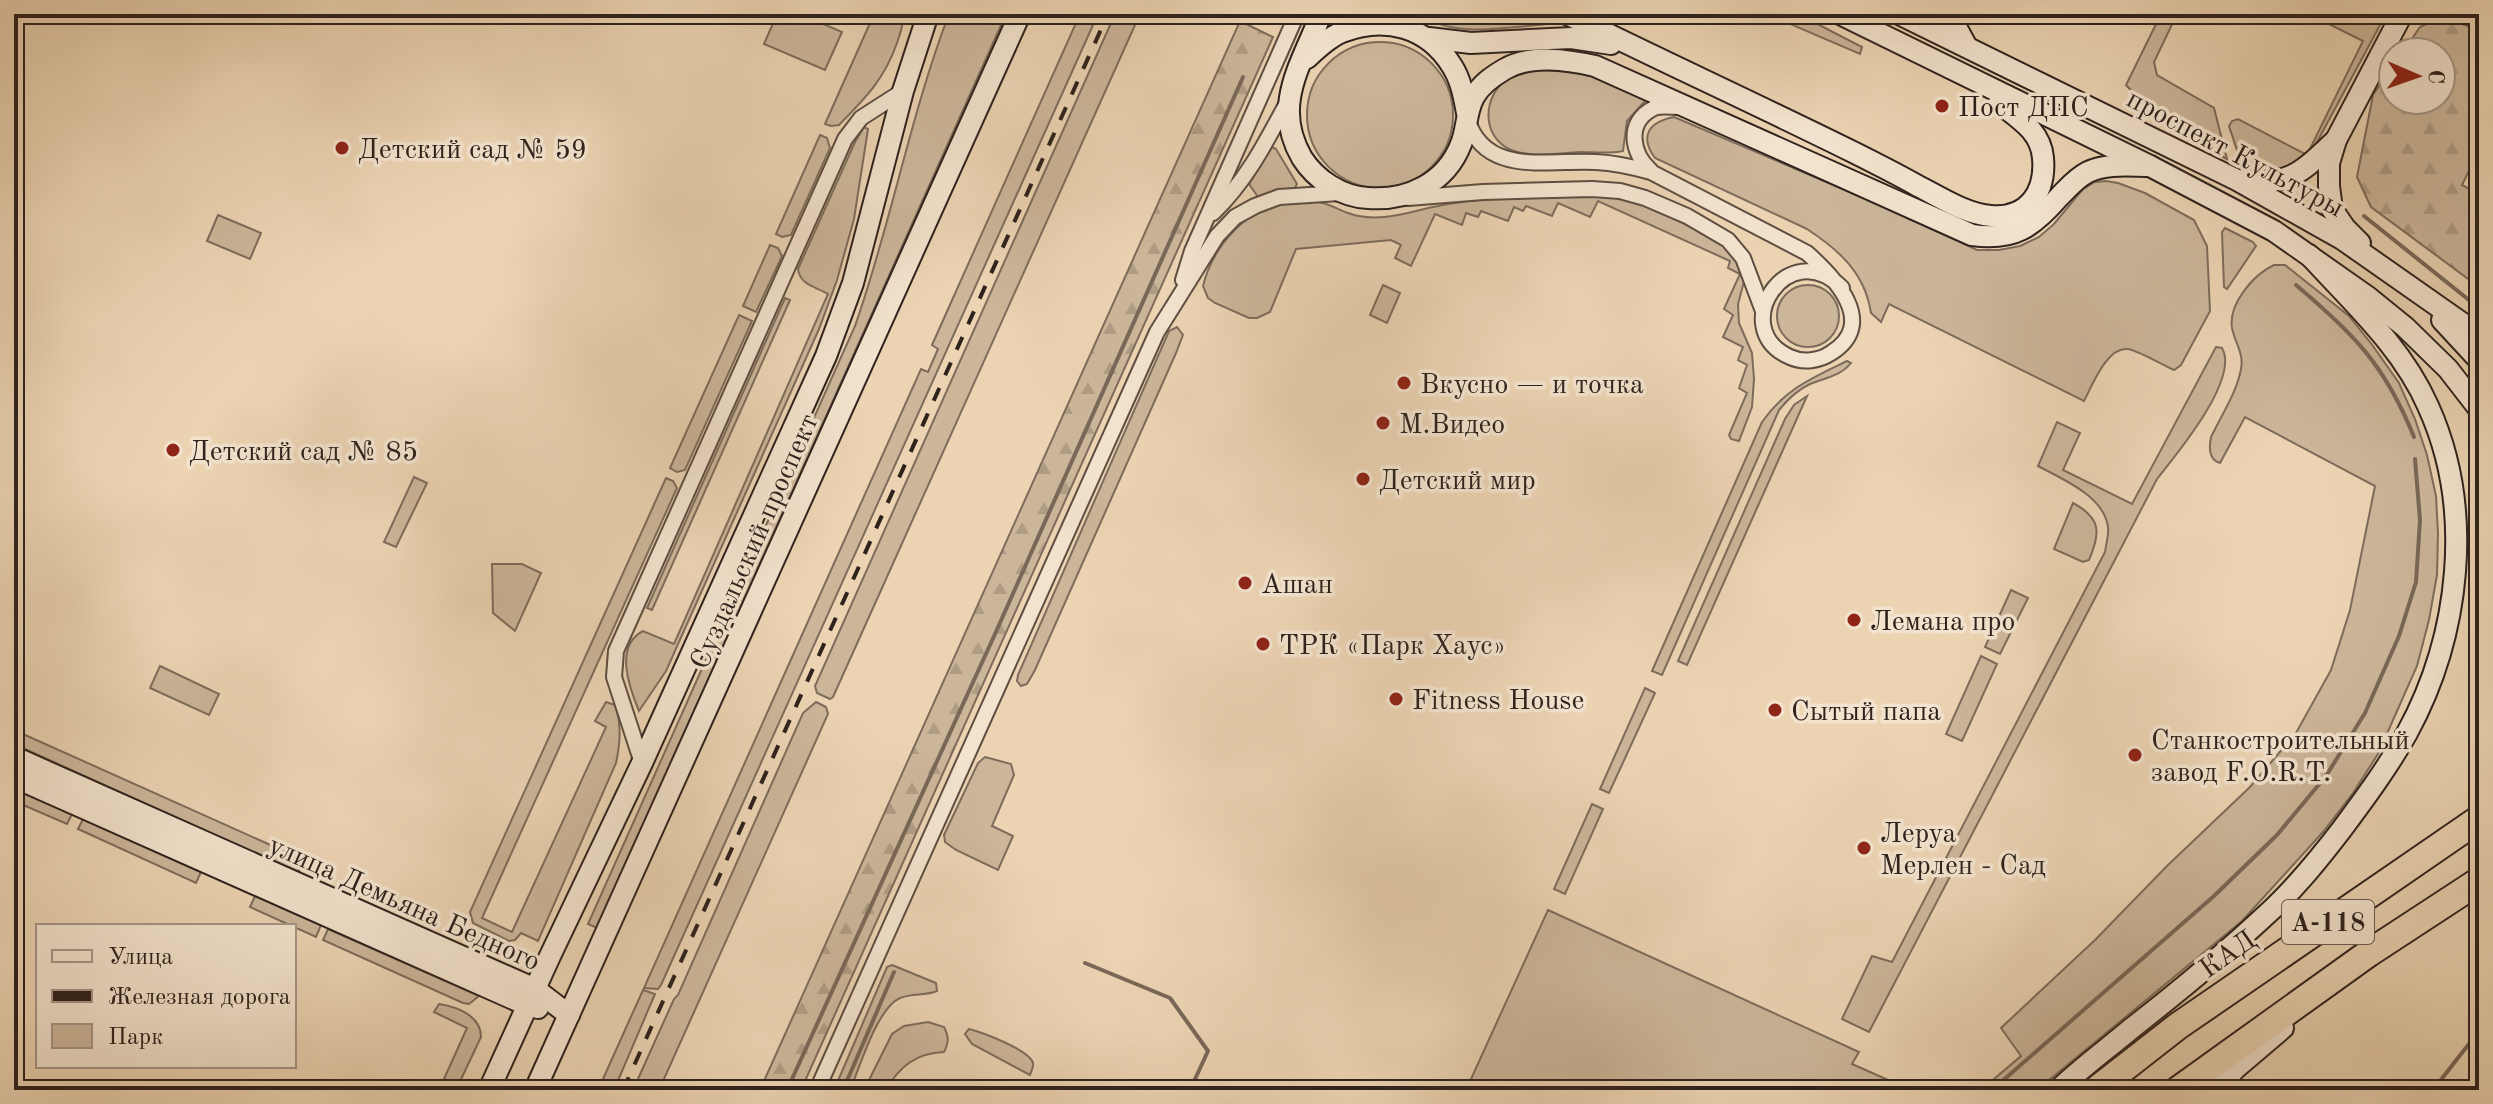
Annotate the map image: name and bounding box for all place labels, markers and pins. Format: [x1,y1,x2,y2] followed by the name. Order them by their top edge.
[1958,95,2089,123] place label: Пост ДПС
[1933,97,1951,115] marker: Пост ДПС
[358,137,587,165] place label: Детский сад № 59
[333,139,351,157] marker: Детский сад № 59
[1420,372,1644,400] place label: Вкусно — и точка
[1395,374,1413,392] marker: Вкусно — и точка
[1399,412,1505,440] place label: М.Видео
[1374,414,1392,432] marker: М.Видео
[189,439,418,467] place label: Детский сад № 85
[164,441,182,459] marker: Детский сад № 85
[1379,468,1536,496] place label: Детский мир
[1354,470,1372,488] marker: Детский мир
[1261,572,1333,600] place label: Ашан
[1236,574,1254,592] marker: Ашан
[1870,609,2015,637] place label: Лемана про
[1845,611,1863,629] marker: Лемана про
[1279,633,1506,661] place label: ТРК «Парк Хаус»
[1254,635,1272,653] marker: ТРК «Парк Хаус»
[1412,688,1584,716] place label: Fitness House
[1387,690,1405,708] marker: Fitness House
[1791,699,1941,727] place label: Сытый папа
[1766,701,1784,719] marker: Сытый папа
[2151,728,2410,788] place label: Станкостроительный завод F.O.R.T.
[2126,746,2144,764] marker: Станкостроительный завод F.O.R.T.
[1880,821,2046,881] place label: Леруа Мерлен - Сад
[1855,839,1873,857] marker: Леруа Мерлен - Сад

